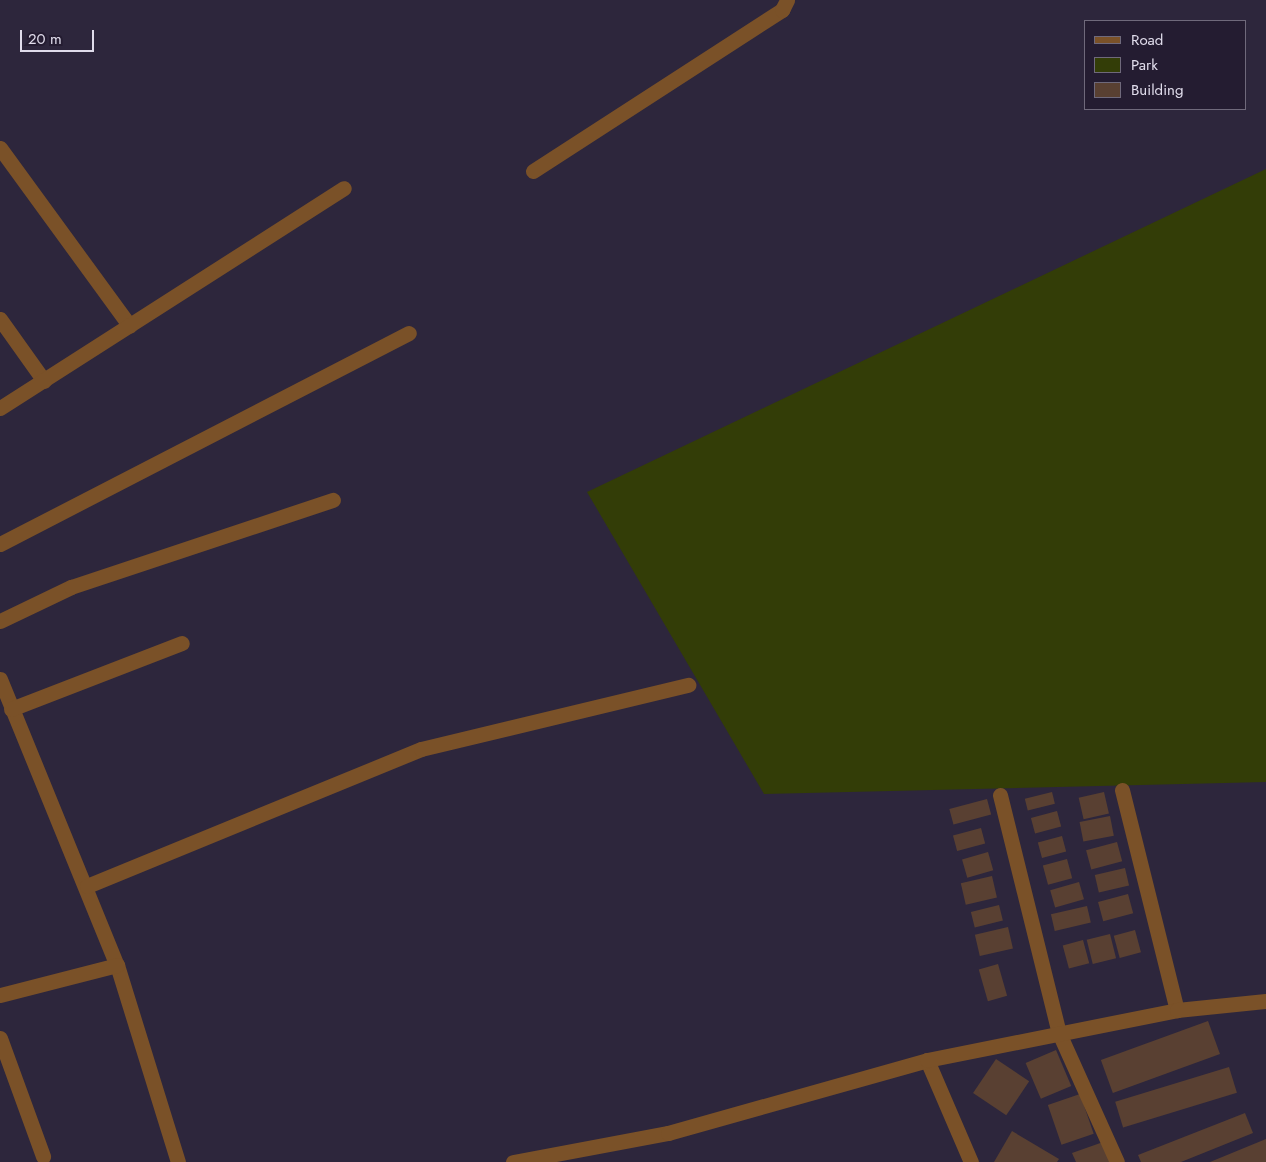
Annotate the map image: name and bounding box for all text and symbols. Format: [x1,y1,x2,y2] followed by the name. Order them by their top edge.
[22,20,96,52] scale bar
[1084,20,1246,110] legend
[28,28,62,50] text: 20 m
[1131,29,1163,51] text: Road
[1131,54,1158,76] text: Park
[1131,79,1183,101] text: Building

